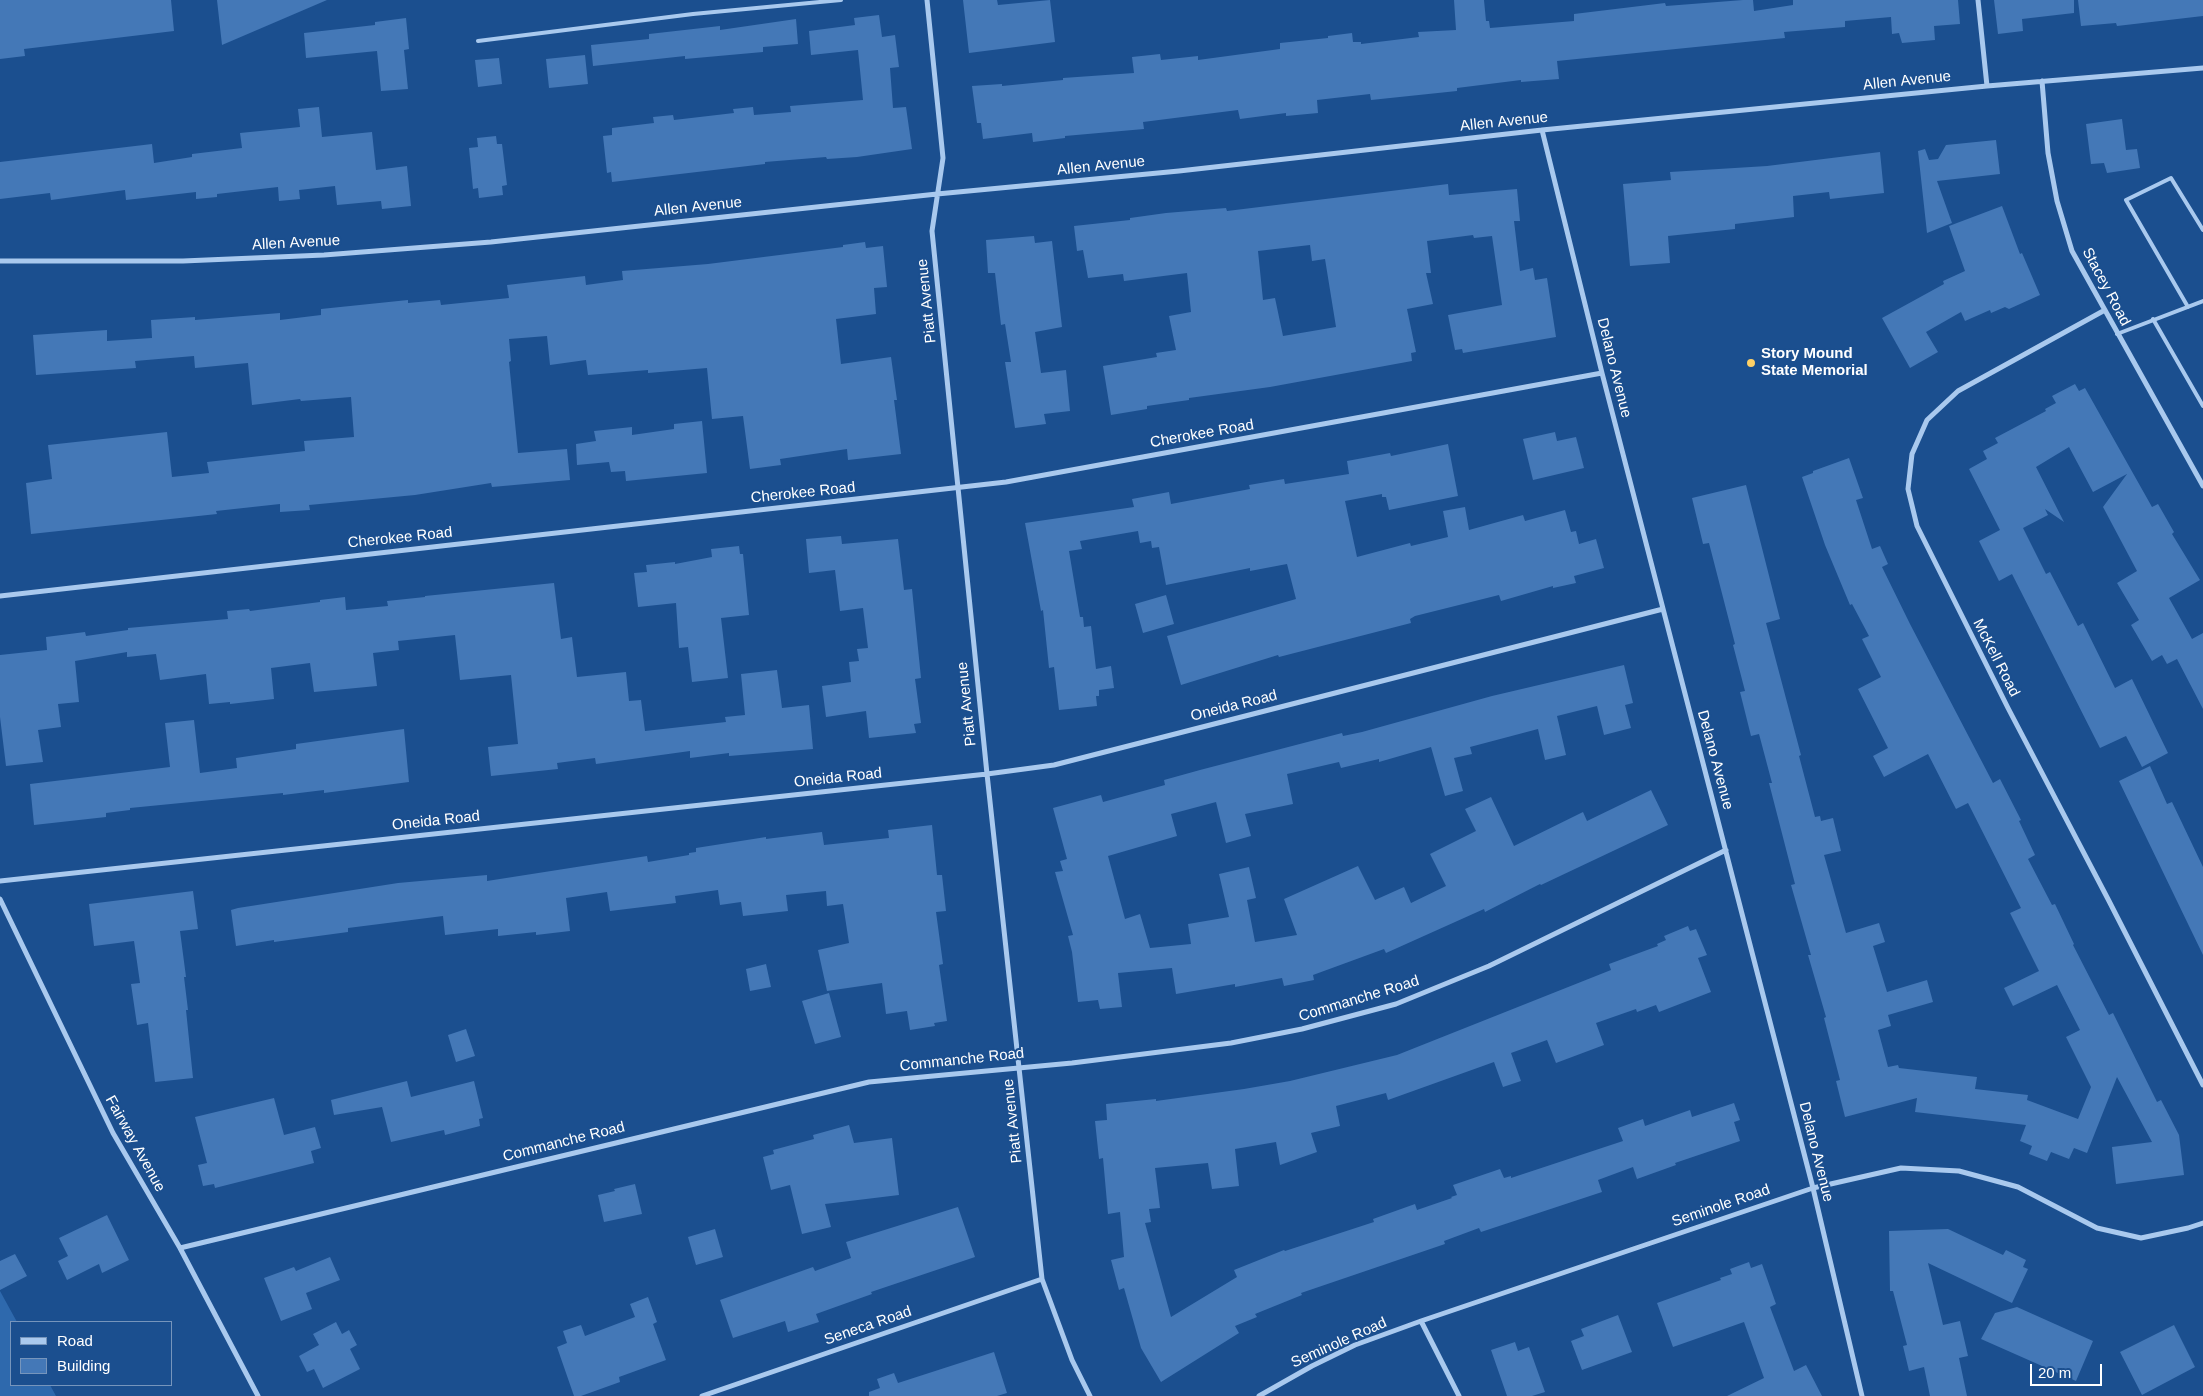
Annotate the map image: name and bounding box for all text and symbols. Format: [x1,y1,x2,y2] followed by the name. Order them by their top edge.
[1862,67,1952,95] street label: Allen Avenue
[1459,108,1549,136] street label: Allen Avenue
[1056,152,1146,180] street label: Allen Avenue
[653,193,743,221] street label: Allen Avenue
[252,232,340,254] street label: Allen Avenue
[2078,245,2134,329] street label: Stacey Road
[914,258,940,344] street label: Piatt Avenue
[1593,316,1635,420] street label: Delano Avenue
[1761,345,1868,380] place label: Story Mound State Memorial
[1745,357,1757,369] marker: Story Mound State Memorial
[1149,416,1255,452] street label: Cherokee Road
[750,479,856,507] street label: Cherokee Road
[347,524,453,552] street label: Cherokee Road
[1969,616,2023,700] street label: McKell Road
[954,661,980,747] street label: Piatt Avenue
[1189,687,1279,725] street label: Oneida Road
[1693,708,1737,812] street label: Delano Avenue
[793,764,883,792] street label: Oneida Road
[391,807,481,835] street label: Oneida Road
[1297,972,1421,1026] street label: Commanche Road
[899,1045,1025,1075] street label: Commanche Road
[1000,1078,1026,1164] street label: Piatt Avenue
[101,1093,169,1195] street label: Fairway Avenue
[1795,1100,1837,1204] street label: Delano Avenue
[501,1118,627,1166] street label: Commanche Road
[1670,1181,1772,1231] street label: Seminole Road
[822,1303,914,1349] street label: Seneca Road
[1288,1314,1390,1372] street label: Seminole Road
[10,1321,172,1386] legend
[57,1332,93,1349] text: Road
[2033,1354,2106,1386] scale bar
[57,1357,110,1374] text: Building
[2038,1364,2071,1381] text: 20 m

